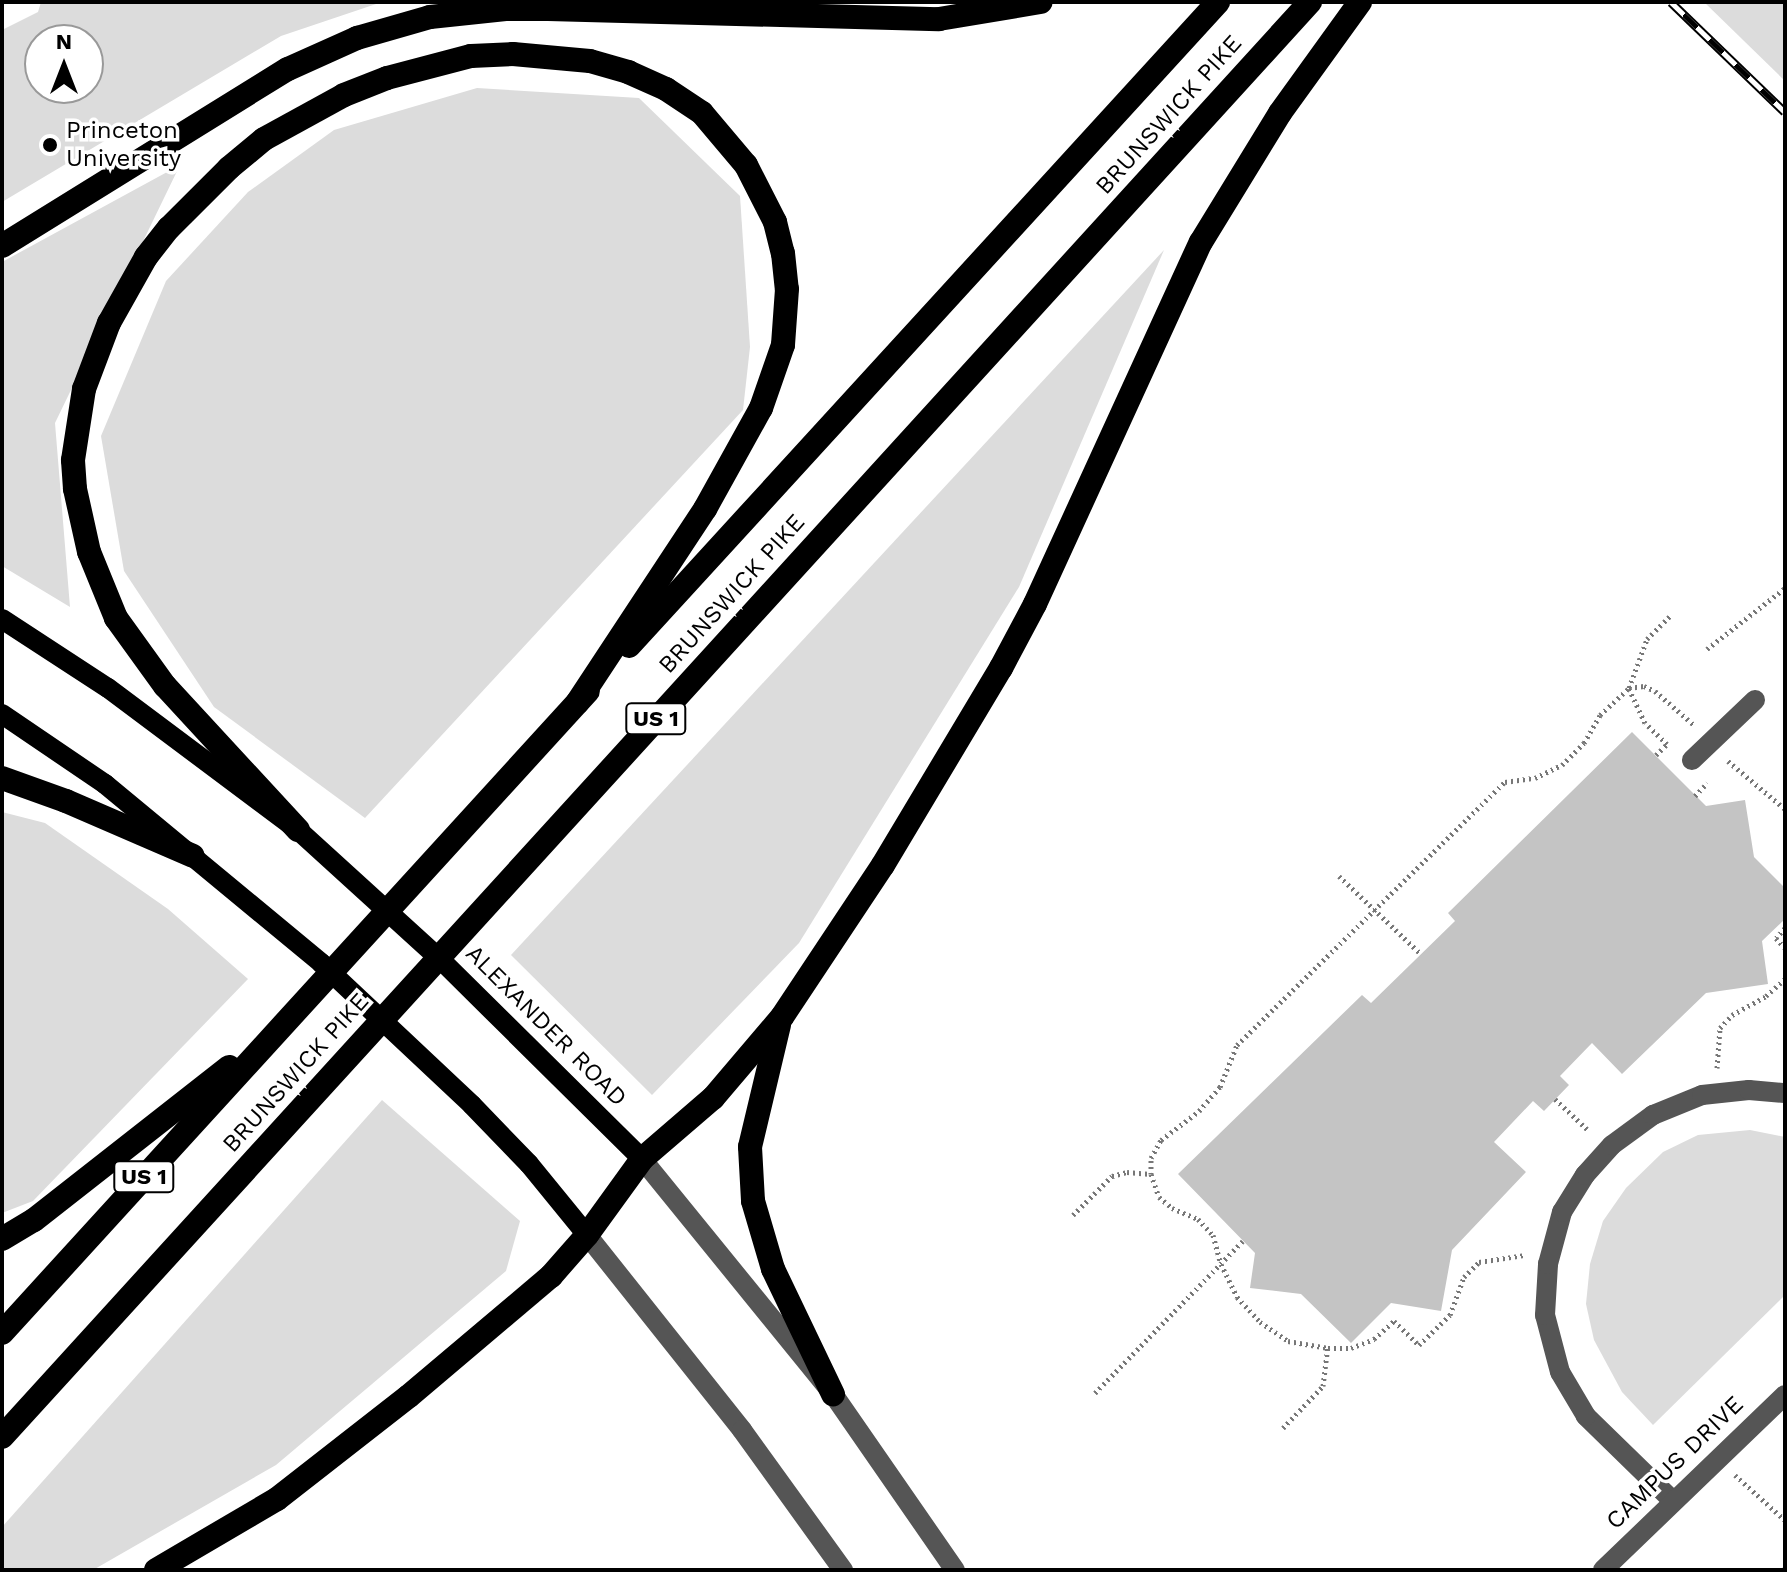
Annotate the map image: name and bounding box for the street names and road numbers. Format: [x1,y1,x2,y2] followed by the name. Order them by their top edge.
[1090,29,1248,201] street label: BRUNSWICK PIKE
[653,508,811,680] street label: BRUNSWICK PIKE
[624,701,688,737] road number: US 1
[459,939,633,1113] street label: ALEXANDER ROAD
[217,987,375,1159] street label: BRUNSWICK PIKE
[112,1159,176,1195] road number: US 1
[1601,1390,1749,1536] street label: CAMPUS DRIVE

